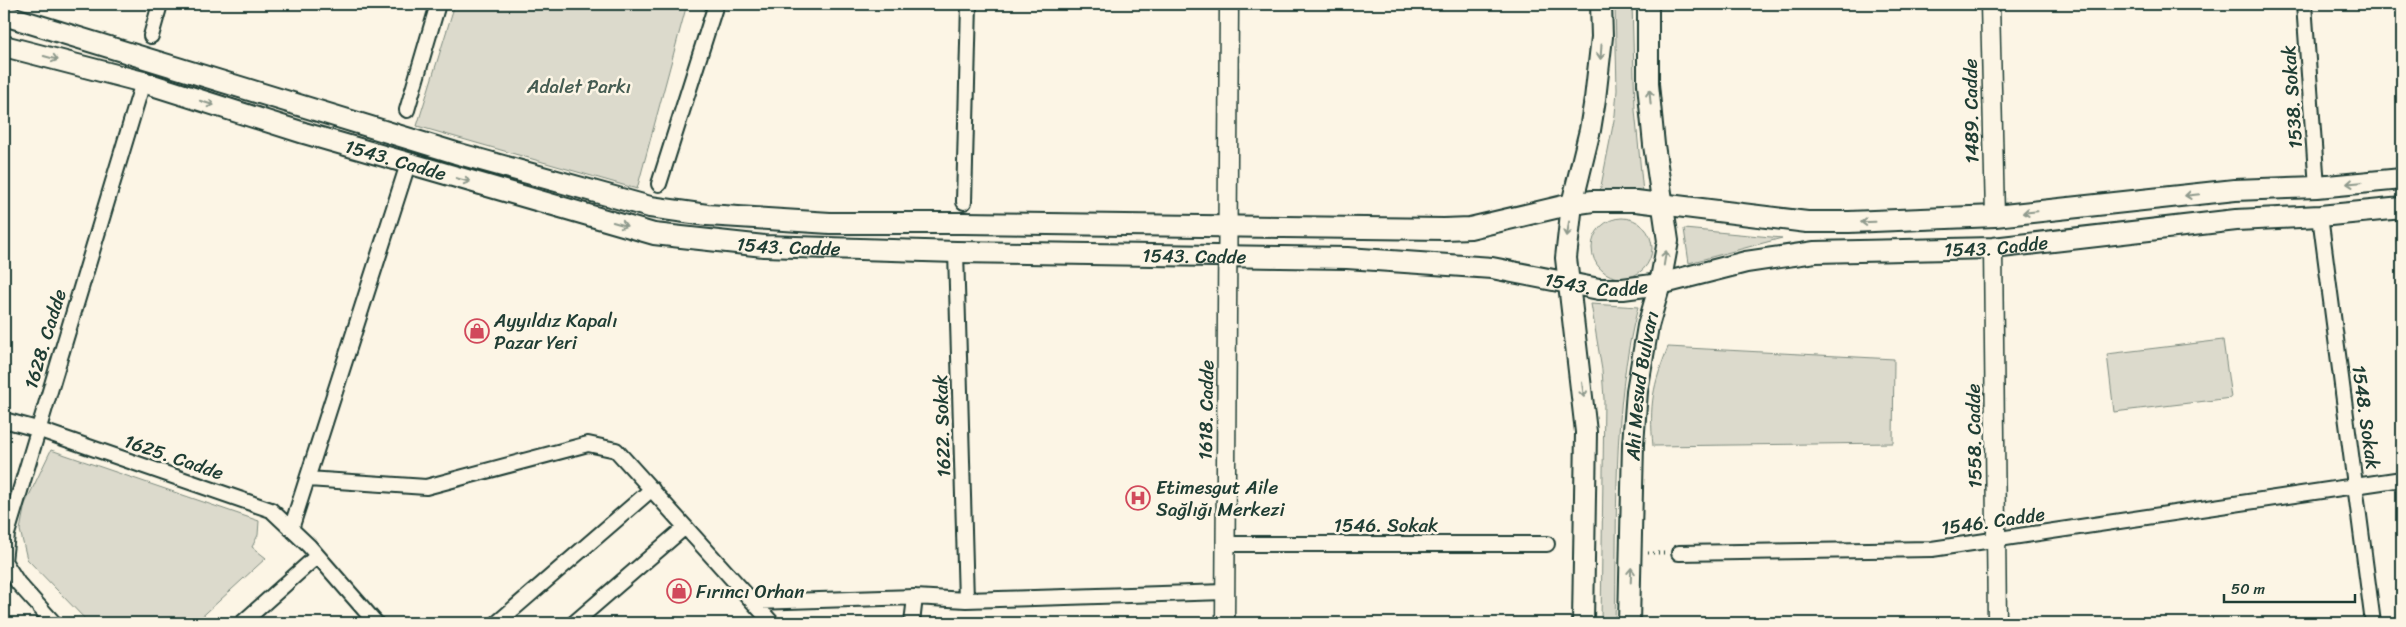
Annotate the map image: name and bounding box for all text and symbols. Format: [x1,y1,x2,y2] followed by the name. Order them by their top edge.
[1596,44,1605,60] one-way arrow
[2272,44,2312,150] street label: 1538. Sokak
[42,54,58,63] one-way arrow
[1954,58,1988,164] street label: 1489. Cadde
[526,70,631,103] park label: Adalet Parkı
[1645,89,1654,105] one-way arrow
[199,98,215,108] one-way arrow
[341,129,451,190] street label: 1543. Cadde
[455,176,471,185] one-way arrow
[2346,178,2362,188] one-way arrow
[2184,190,2200,200] one-way arrow
[2022,207,2038,217] one-way arrow
[1860,217,1876,226] one-way arrow
[611,220,627,230] one-way arrow
[1563,221,1573,237] one-way arrow
[1944,225,2050,266] street label: 1543. Cadde
[735,227,841,265] street label: 1543. Cadde
[1142,238,1247,273] street label: 1543. Cadde
[1661,250,1671,266] one-way arrow
[1542,262,1650,306] street label: 1543. Cadde
[14,285,76,393] street label: 1628. Cadde
[493,304,617,359] place label: Ayyıldız Kapalı Pazar Yeri
[1616,307,1668,462] street label: Ahi Mesud Bulvarı
[464,318,490,344] shop icon: Ayyıldız Kapalı Pazar Yeri
[1189,359,1223,460] street label: 1618. Cadde
[2342,363,2390,471] street label: 1548. Sokak
[924,374,960,478] street label: 1622. Sokak
[1578,382,1588,398] one-way arrow
[1957,383,1991,489] street label: 1558. Cadde
[120,425,228,490] street label: 1625. Cadde
[1156,471,1285,526] place label: Etimesgut Aile Sağlığı Merkezi
[1125,485,1151,511] hospital icon: Etimesgut Aile Sağlığı Merkezi
[1939,497,2047,545] street label: 1546. Cadde
[1334,509,1438,542] street label: 1546. Sokak
[1627,567,1636,583] one-way arrow
[2224,572,2355,604] scale bar
[696,575,804,608] place label: Fırıncı Orhan
[2231,576,2266,602] text: 50 m
[666,578,692,604] shop icon: Fırıncı Orhan

